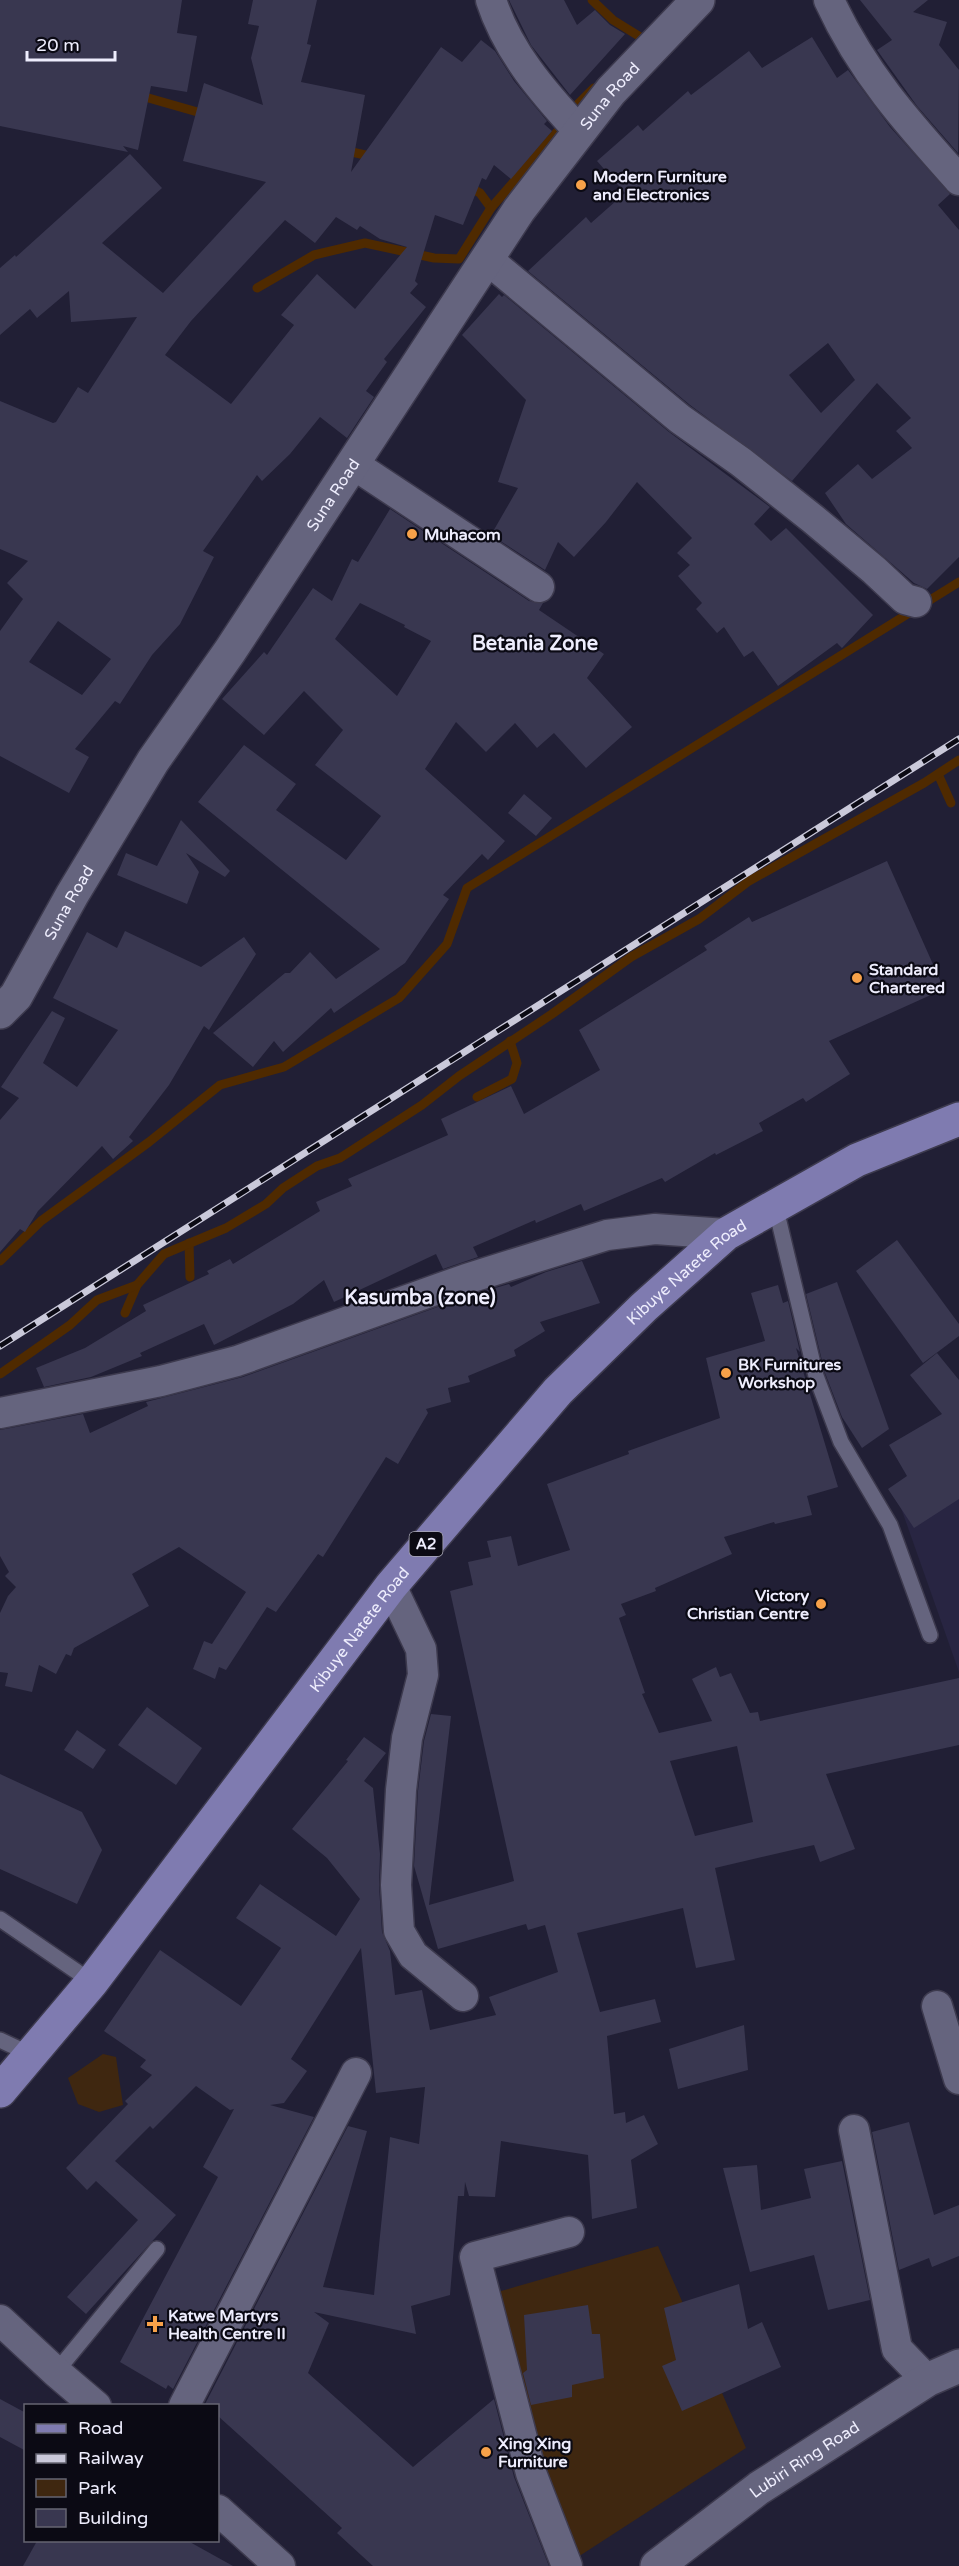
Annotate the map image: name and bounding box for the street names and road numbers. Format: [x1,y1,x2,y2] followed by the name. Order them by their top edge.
[576,58,644,134] street label: Suna Road
[302,455,364,535] street label: Suna Road
[40,862,99,944] street label: Suna Road
[623,1215,750,1330] street label: Kibuye Natete Road
[410,1532,442,1556] road number: A2
[305,1563,414,1696] street label: Kibuye Natete Road
[746,2417,863,2503] street label: Lubiri Ring Road

